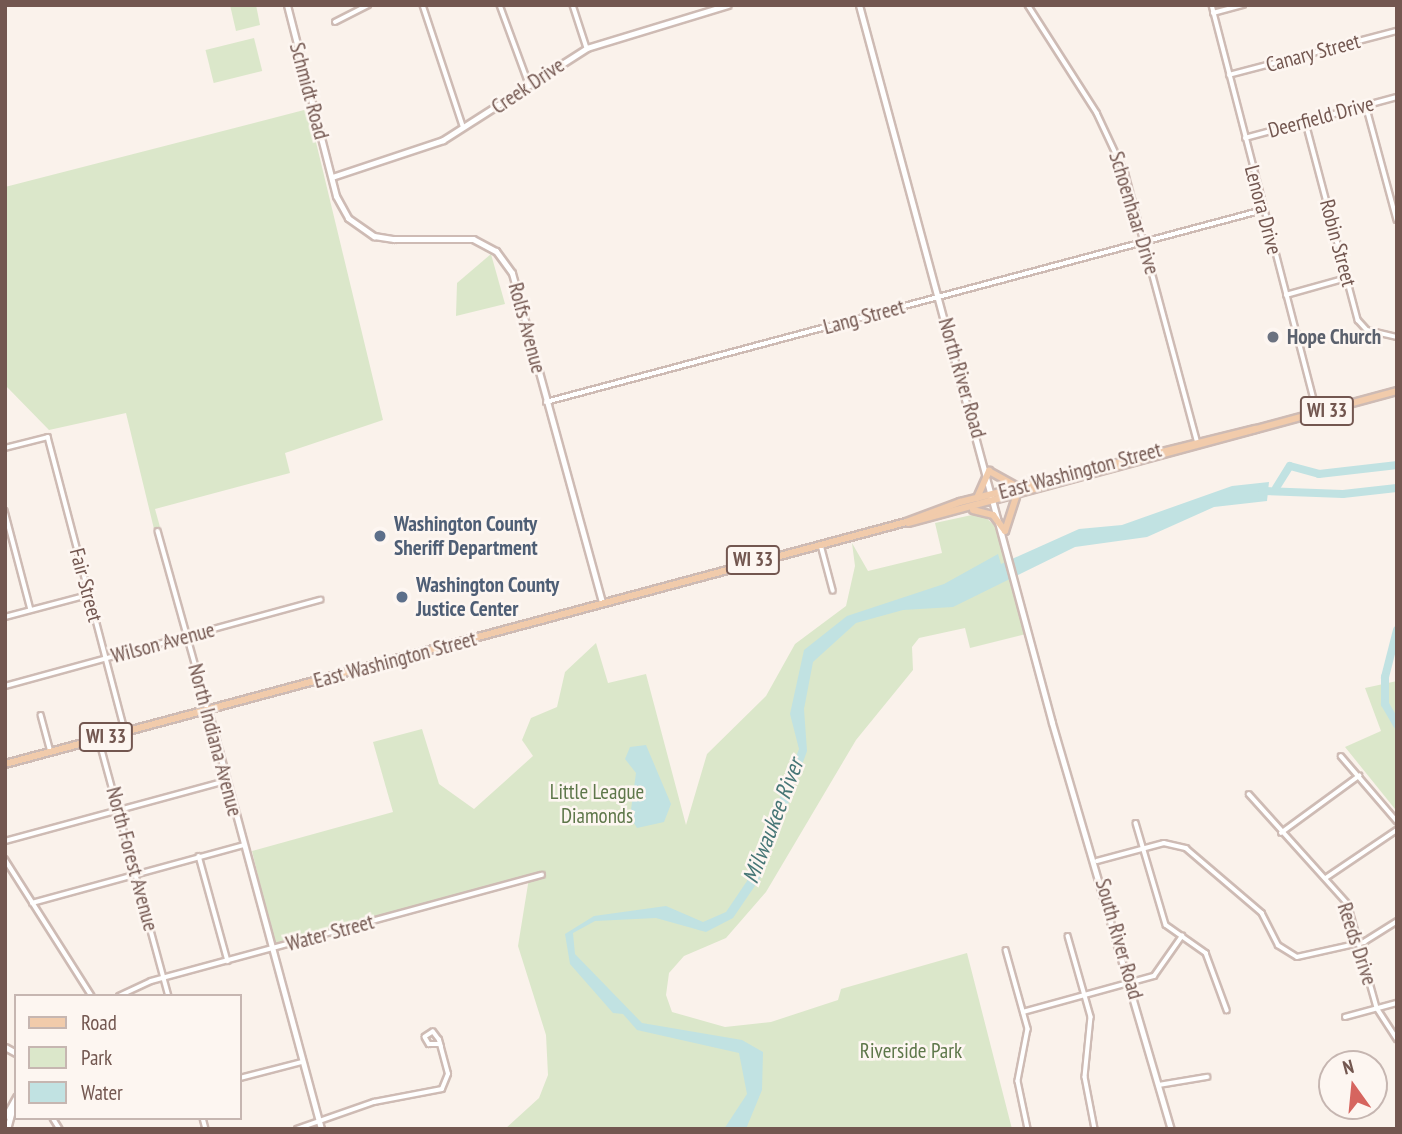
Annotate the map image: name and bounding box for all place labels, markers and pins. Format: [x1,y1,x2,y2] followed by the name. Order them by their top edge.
[1287,324,1382,350] place label: Hope Church
[1265,329,1281,345] marker: Hope Church
[394,511,538,561] place label: Washington County Sheriff Department
[372,528,388,544] marker: Washington County Sheriff Department
[416,572,559,622] place label: Washington County Justice Center
[394,589,410,605] marker: Washington County Justice Center

